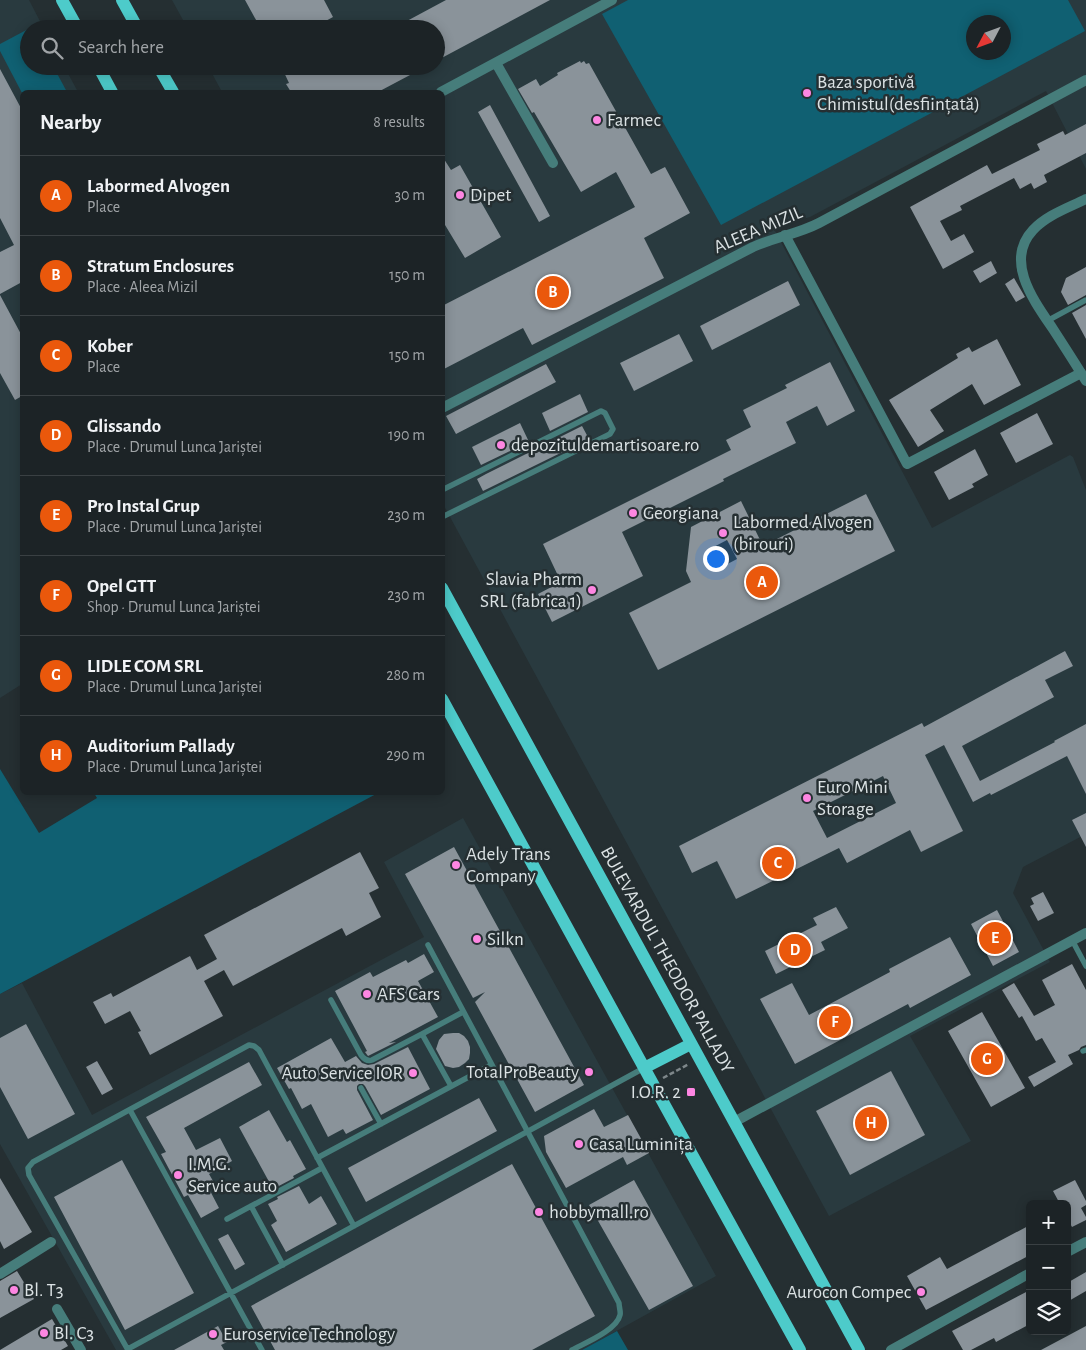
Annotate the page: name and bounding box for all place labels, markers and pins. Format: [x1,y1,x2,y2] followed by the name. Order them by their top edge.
[817,73,980,115] place label: Baza sportivă Chimistul(desființată)
[801,87,813,99] marker: Baza sportivă Chimistul(desființată)
[607,111,661,130] place label: Farmec
[591,114,603,126] marker: Farmec
[470,186,511,205] place label: Dipet
[454,189,466,201] marker: Dipet
[537,273,569,311] pin: B
[511,436,699,455] place label: depozituldemartisoare.ro
[495,439,507,451] marker: depozituldemartisoare.ro
[643,504,719,523] place label: Georgiana
[627,507,639,519] marker: Georgiana
[733,513,872,554] place label: Labormed Alvogen (birouri)
[717,527,729,539] marker: Labormed Alvogen (birouri)
[746,563,778,601] pin: A
[480,570,582,611] place label: Slavia Pharm SRL (fabrica 1)
[586,584,598,596] marker: Slavia Pharm SRL (fabrica 1)
[817,778,888,819] place label: Euro Mini Storage
[801,792,813,804] marker: Euro Mini Storage
[762,844,794,882] pin: C
[466,845,551,886] place label: Adely Trans Company
[450,859,462,871] marker: Adely Trans Company
[979,919,1011,957] pin: E
[487,930,524,949] place label: Silkn
[779,931,811,969] pin: D
[471,933,483,945] marker: Silkn
[377,985,440,1004] place label: AFS Cars
[361,988,373,1000] marker: AFS Cars
[819,1003,851,1041] pin: F
[971,1040,1003,1078] pin: G
[466,1063,579,1082] place label: TotalProBeauty
[282,1064,403,1083] place label: Auto Service IOR
[583,1066,595,1078] marker: TotalProBeauty
[407,1067,419,1079] marker: Auto Service IOR
[631,1083,681,1102] place label: I.O.R. 2
[685,1086,697,1098] marker: I.O.R. 2
[855,1104,887,1142] pin: H
[589,1135,693,1155] place label: Casa Luminița
[573,1138,585,1150] marker: Casa Luminița
[188,1155,277,1196] place label: I.M.G. Service auto
[172,1169,184,1181] marker: I.M.G. Service auto
[549,1203,649,1222] place label: hobbymall.ro
[533,1206,545,1218] marker: hobbymall.ro
[24,1281,64,1300] place label: Bl. T3
[786,1283,911,1302] place label: Aurocon Compec
[8,1284,20,1296] marker: Bl. T3
[915,1286,927,1298] marker: Aurocon Compec
[54,1324,94,1343] place label: Bl. C3
[223,1325,395,1344] place label: Euroservice Technology
[38,1327,50,1339] marker: Bl. C3
[207,1328,219,1340] marker: Euroservice Technology

